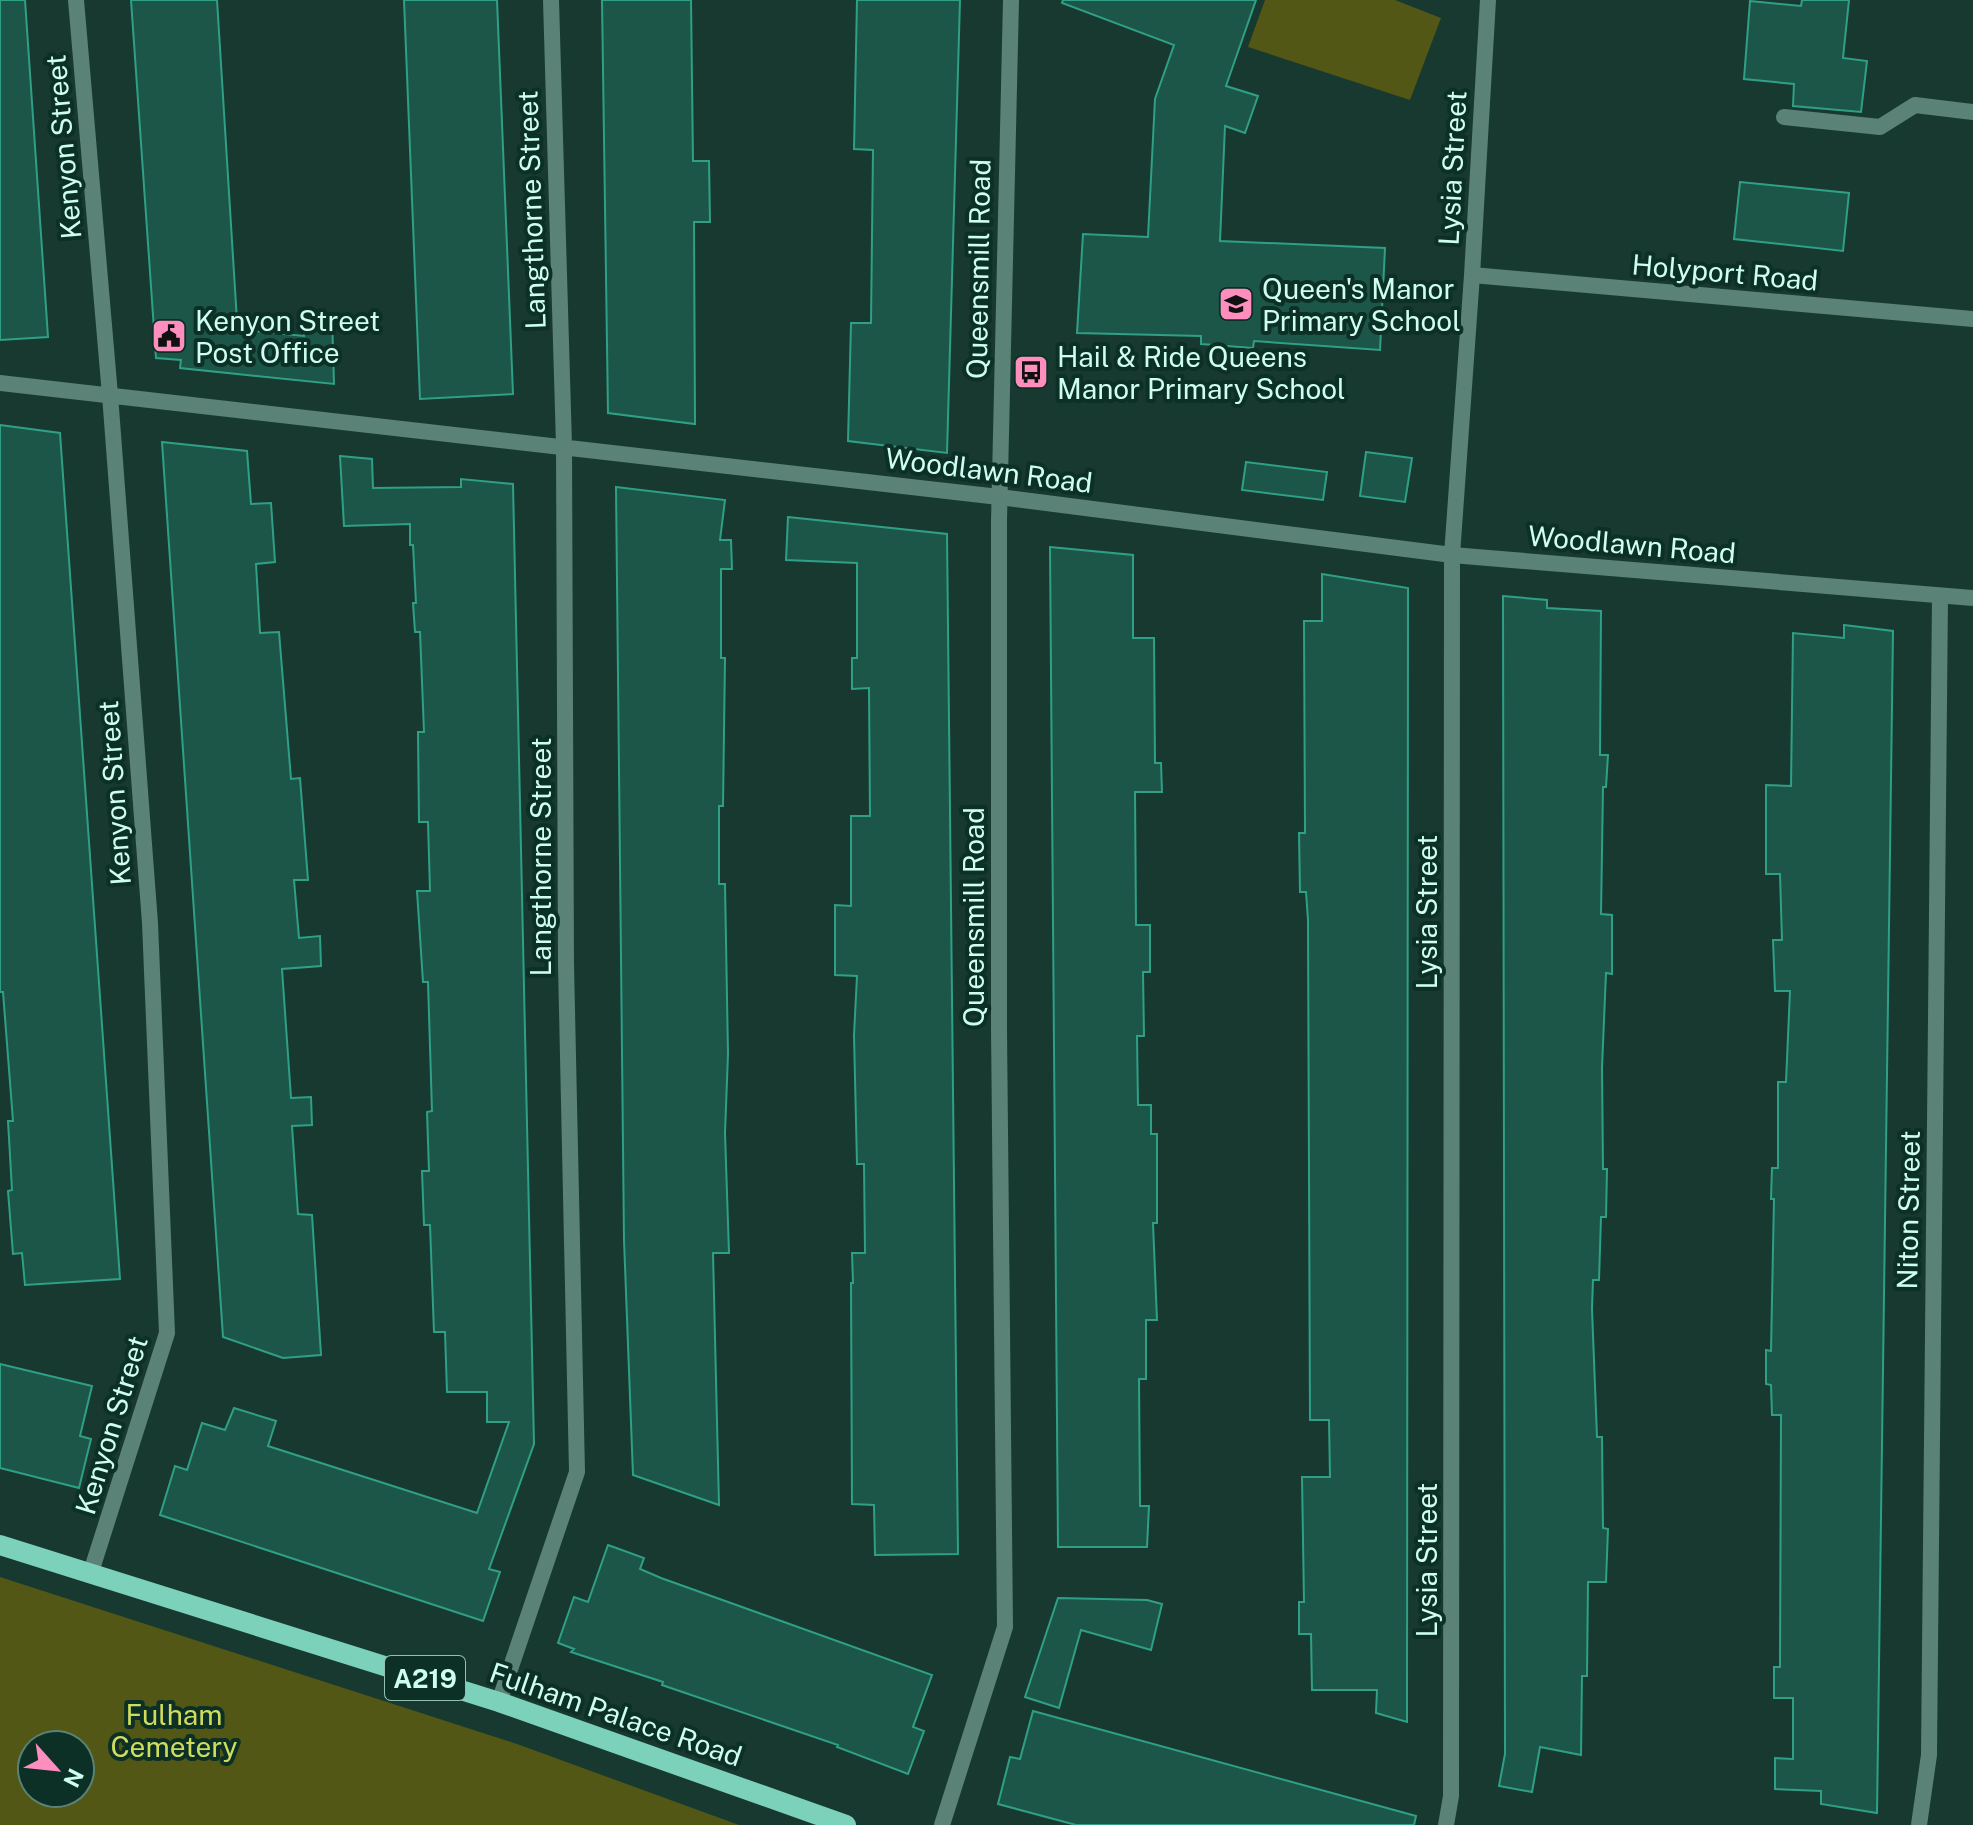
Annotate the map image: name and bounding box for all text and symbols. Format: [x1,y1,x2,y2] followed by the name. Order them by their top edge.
[38,53,88,241] street label: Kenyon Street
[510,90,552,330] street label: Langthorne Street
[1431,90,1473,246] street label: Lysia Street
[960,159,996,379] street label: Queensmill Road
[1630,247,1820,297] street label: Holyport Road
[1262,272,1461,337] place label: Queen's Manor Primary School
[1217,285,1255,323] school or university icon: Queen's Manor Primary School
[195,304,380,369] place label: Kenyon Street Post Office
[150,317,188,355] public building icon: Kenyon Street Post Office
[1057,340,1346,405] place label: Hail & Ride Queens Manor Primary School
[1012,353,1050,391] bus stop icon: Hail & Ride Queens Manor Primary School
[884,441,1094,499] street label: Woodlawn Road
[1527,518,1737,570] street label: Woodlawn Road
[91,700,137,886] street label: Kenyon Street
[524,737,557,977] street label: Langthorne Street
[957,807,990,1027] street label: Queensmill Road
[1410,835,1443,989] street label: Lysia Street
[1890,1130,1926,1290] street label: Niton Street
[68,1332,154,1518] street label: Kenyon Street
[1410,1483,1443,1637] street label: Lysia Street
[486,1655,746,1773] street label: Fulham Palace Road
[385,1656,465,1700] road number: A219
[110,1698,238,1763] park label: Fulham Cemetery
[16,1729,96,1809] north arrow
[58,1765,89,1792] text: N

